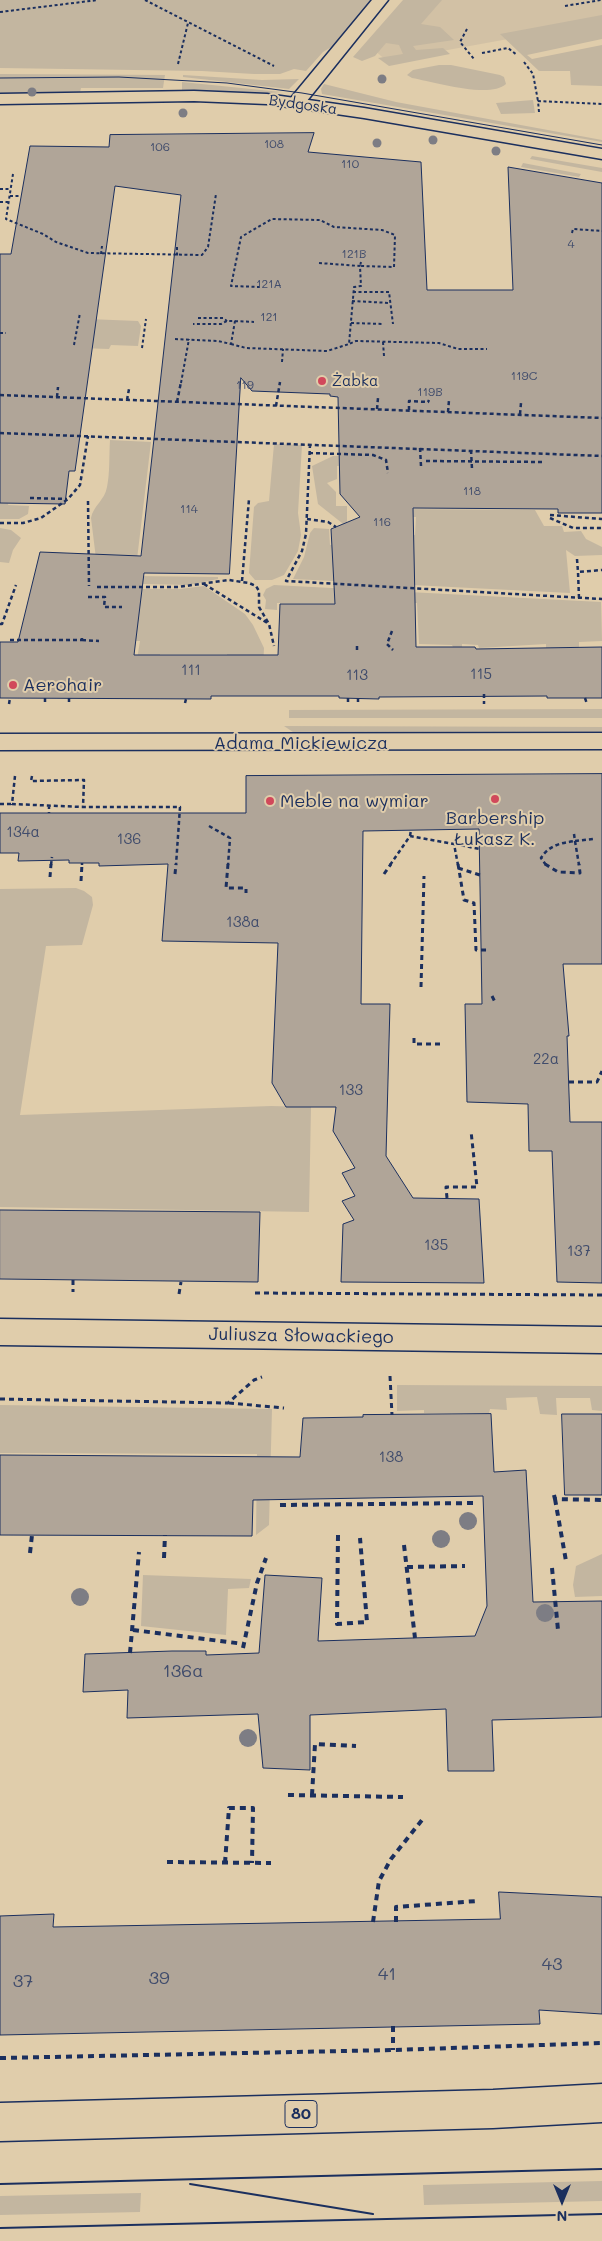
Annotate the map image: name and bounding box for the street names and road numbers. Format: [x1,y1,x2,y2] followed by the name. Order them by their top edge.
[268,91,338,119] street label: Bydgoska
[214,732,388,754] street label: Adama Mickiewicza
[208,1324,394,1348] street label: Juliusza Słowackiego
[285,2100,317,2128] road number: 80

